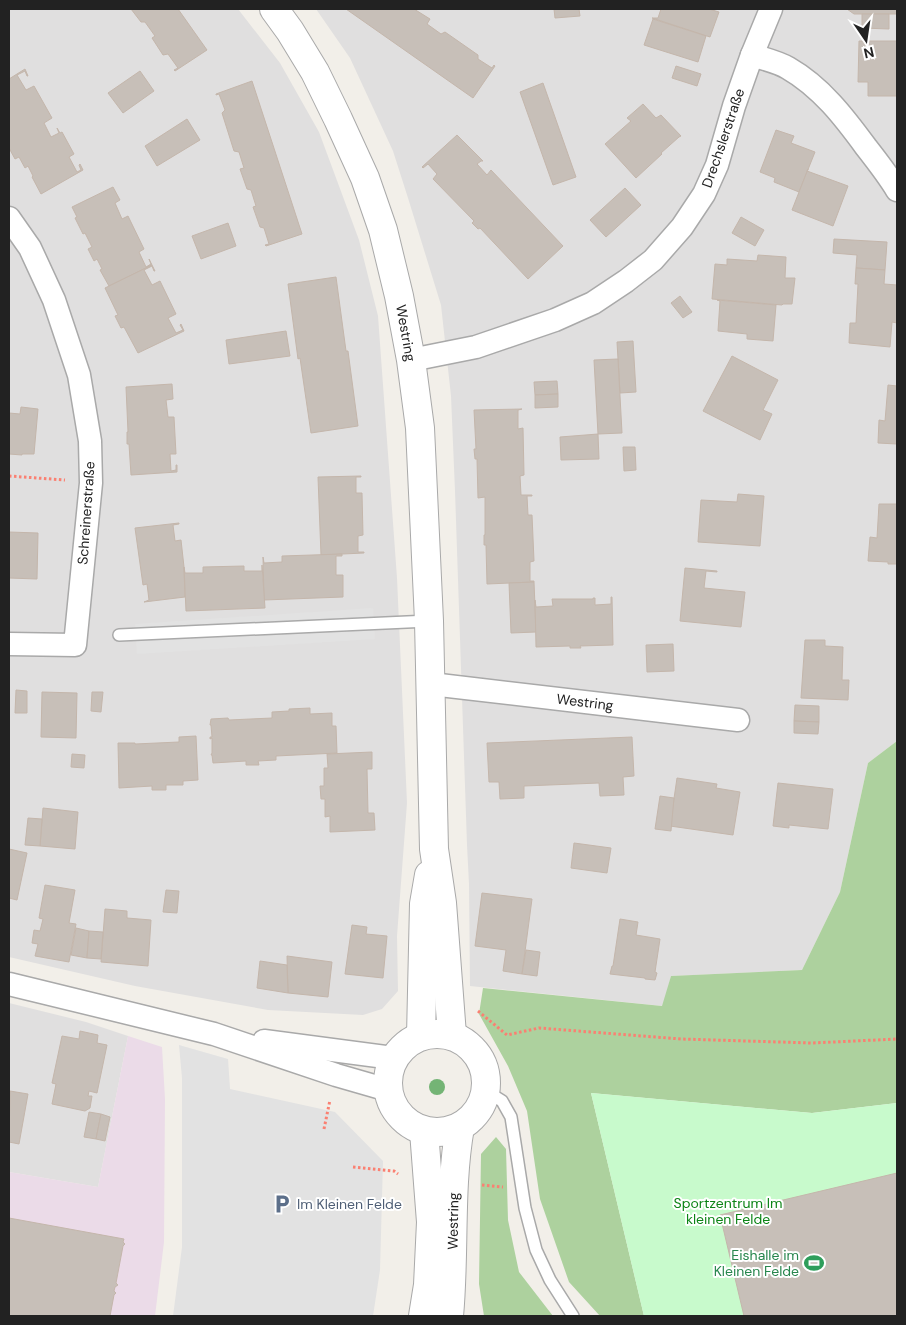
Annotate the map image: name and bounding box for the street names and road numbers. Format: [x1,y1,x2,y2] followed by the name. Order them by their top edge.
[698,86,748,190] street label: Drechslerstraße
[392,303,420,363] street label: Westring
[73,461,99,565] street label: Schreinerstraße
[555,690,615,714] street label: Westring
[444,1192,463,1250] street label: Westring

